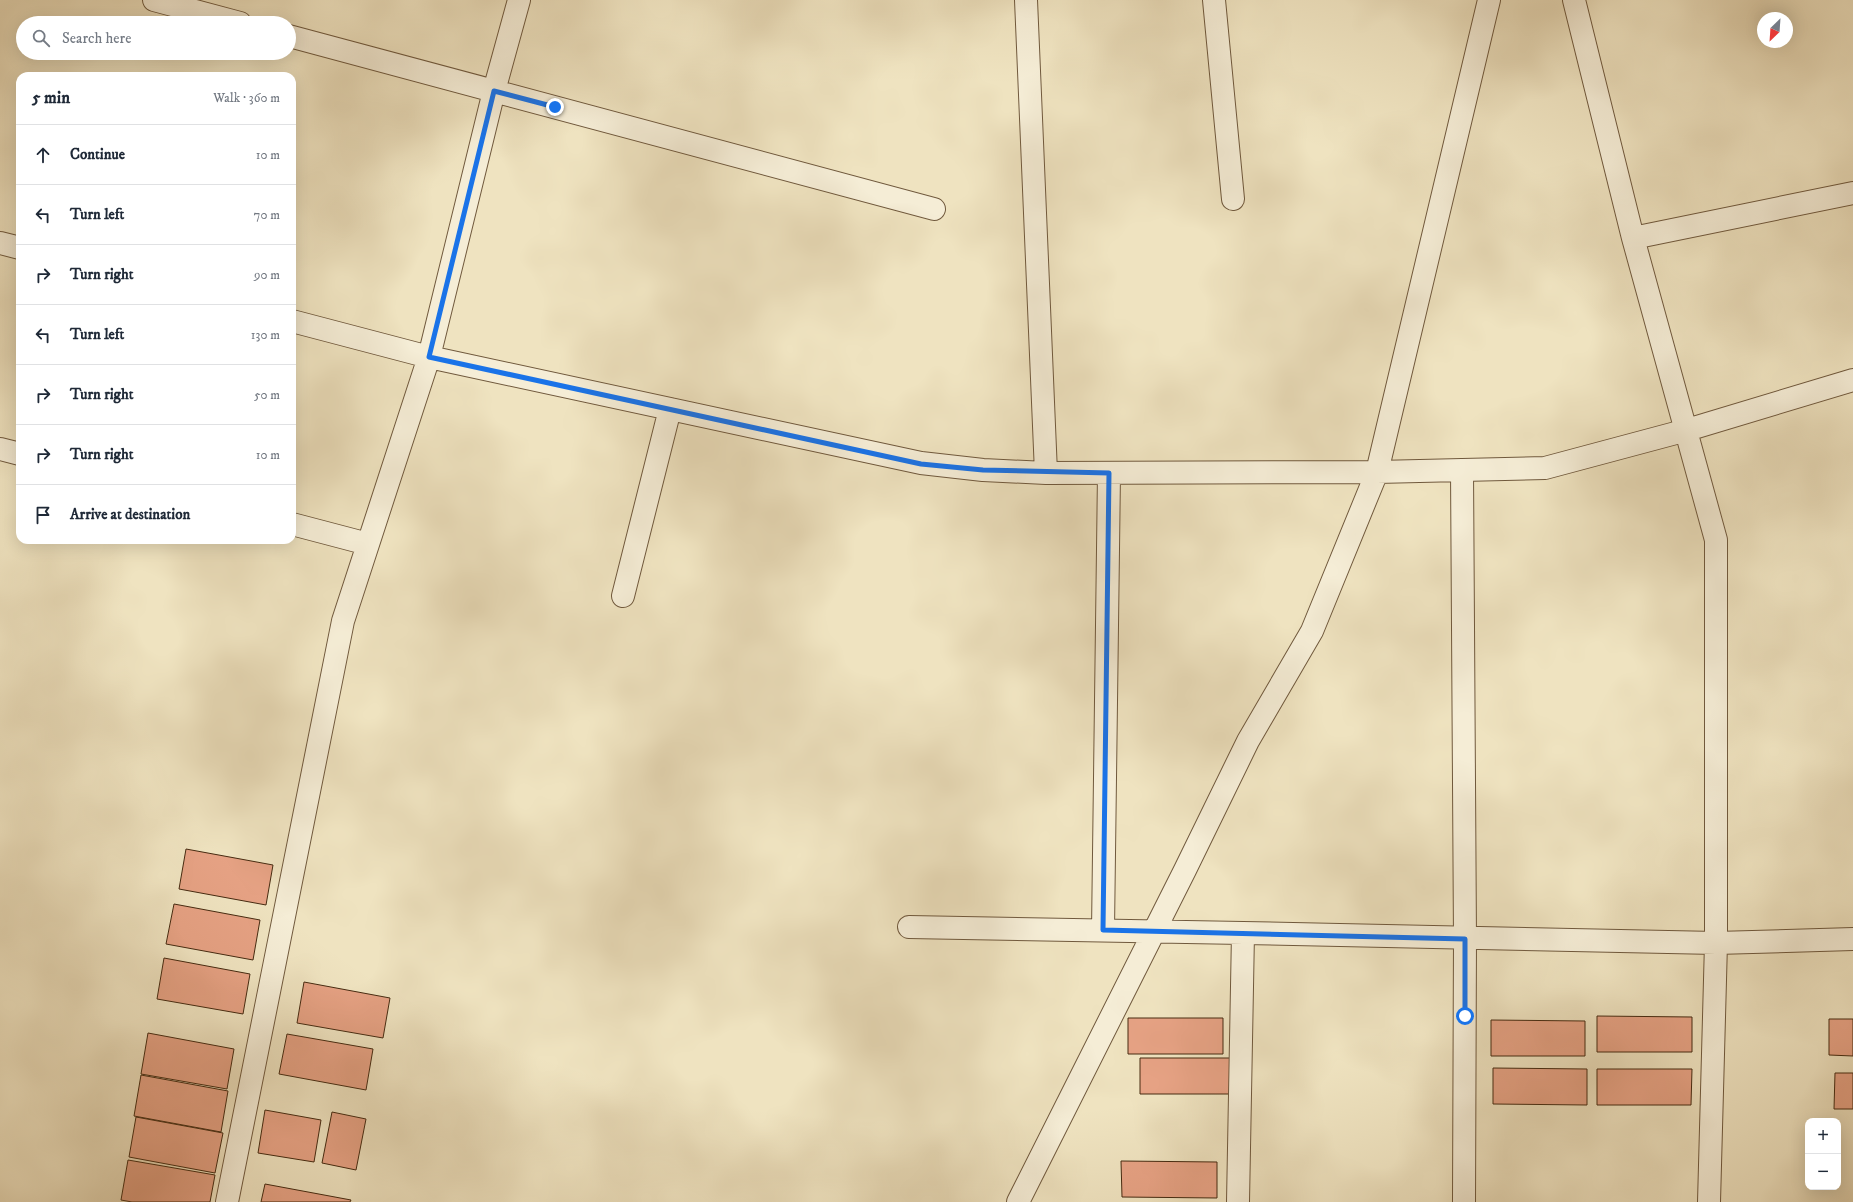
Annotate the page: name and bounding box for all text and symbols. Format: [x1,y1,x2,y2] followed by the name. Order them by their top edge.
[1757,12,1793,48] north arrow
[16,16,296,60] search box
[30,27,52,49] icon: search
[62,29,131,48] text: Search here
[32,87,70,109] text: 5 min
[213,90,280,106] text: Walk · 360 m
[546,98,564,116] route end
[32,144,54,166] icon: ahead
[70,145,125,164] text: Continue
[256,147,280,163] text: 10 m
[32,204,54,226] icon: left
[70,205,124,224] text: Turn left
[254,207,280,223] text: 70 m
[32,264,54,286] icon: right
[70,265,133,284] text: Turn right
[254,267,280,283] text: 90 m
[32,324,54,346] icon: left
[70,325,124,344] text: Turn left
[251,327,280,343] text: 130 m
[32,384,54,406] icon: right
[70,385,133,404] text: Turn right
[254,387,280,403] text: 50 m
[32,444,54,466] icon: right
[70,445,133,464] text: Turn right
[256,447,280,463] text: 10 m
[32,504,54,526] icon: arrive
[70,505,190,524] text: Arrive at destination
[1456,1007,1474,1025] route start
[1805,1118,1841,1190] map controls
[1805,1118,1841,1154] button: +
[1805,1154,1841,1190] button: −

